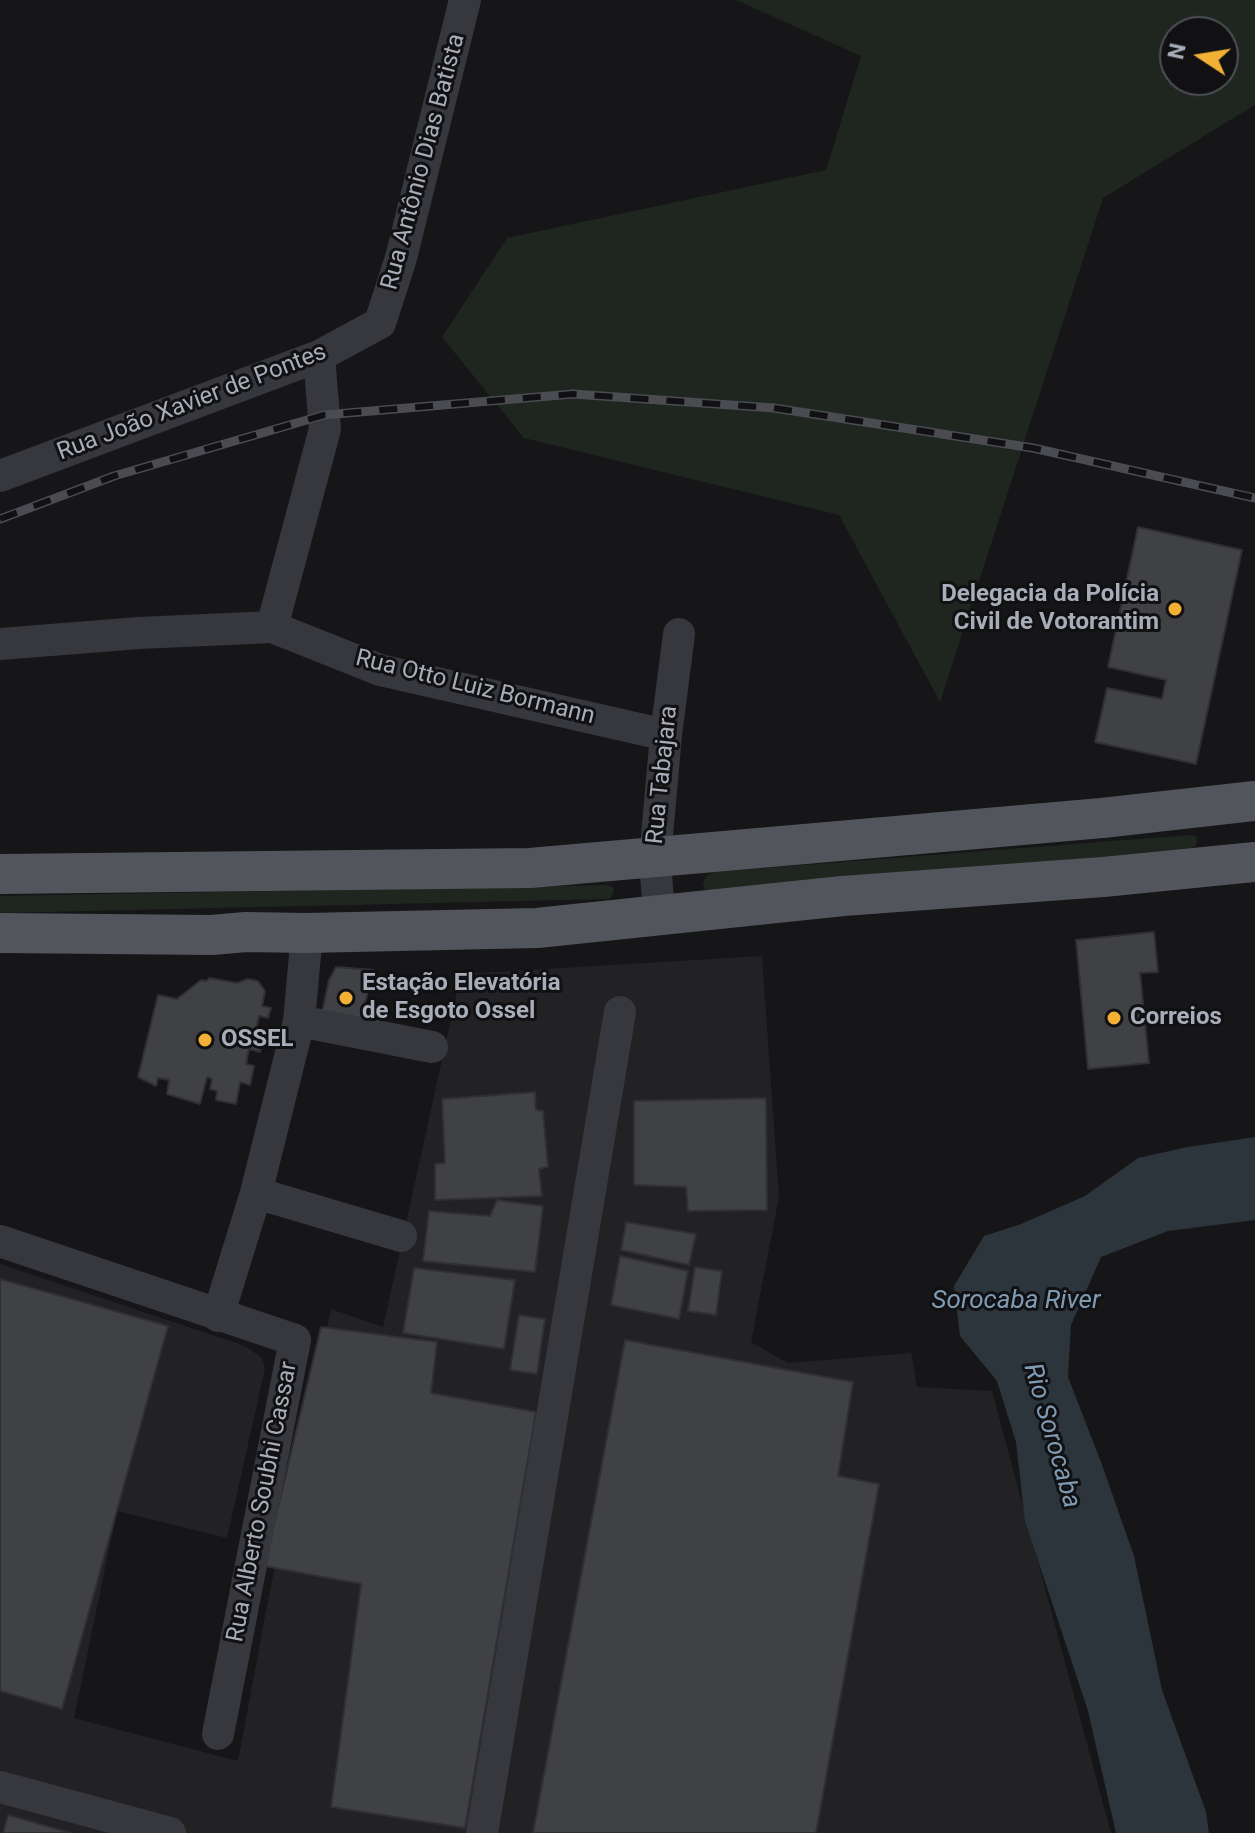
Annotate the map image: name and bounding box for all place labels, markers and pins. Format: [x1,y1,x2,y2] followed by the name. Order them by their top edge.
[941,581,1159,637] place label: Delegacia da Polícia Civil de Votorantim
[1166,600,1184,618] marker: Delegacia da Polícia Civil de Votorantim
[362,970,560,1026] place label: Estação Elevatória de Esgoto Ossel
[337,989,355,1007] marker: Estação Elevatória de Esgoto Ossel
[1130,1004,1222,1032] place label: Correios
[1105,1009,1123,1027] marker: Correios
[221,1026,294,1054] place label: OSSEL
[196,1031,214,1049] marker: OSSEL

